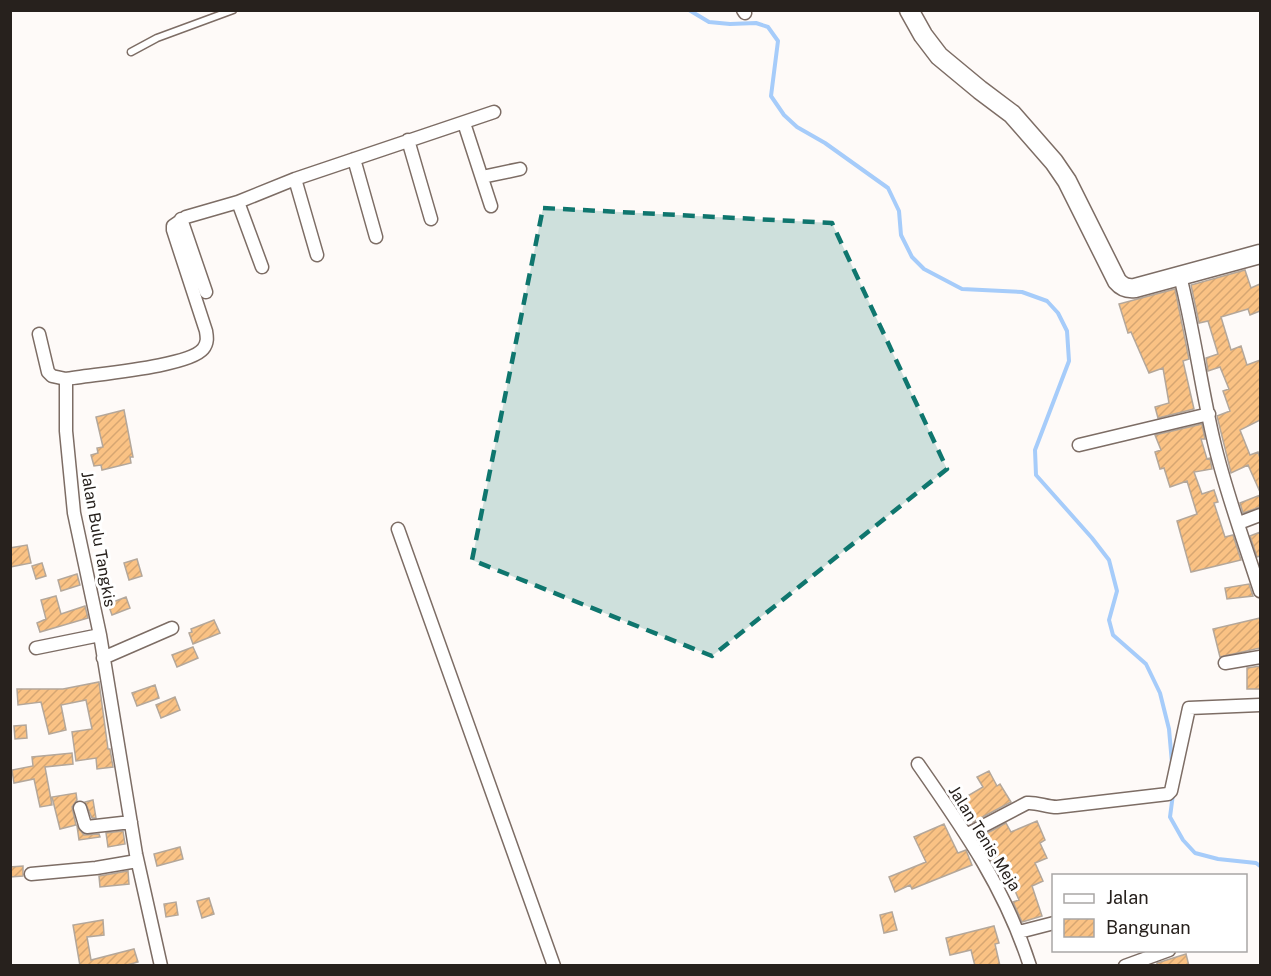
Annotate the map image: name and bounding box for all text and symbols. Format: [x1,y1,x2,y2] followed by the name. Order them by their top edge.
[77,470,120,608] street label: Jalan Bulu Tangkis
[945,782,1025,894] street label: Jalan Tenis Meja
[1052,874,1247,952] legend
[1106,887,1149,908] text: Jalan
[1106,917,1191,938] text: Bangunan

